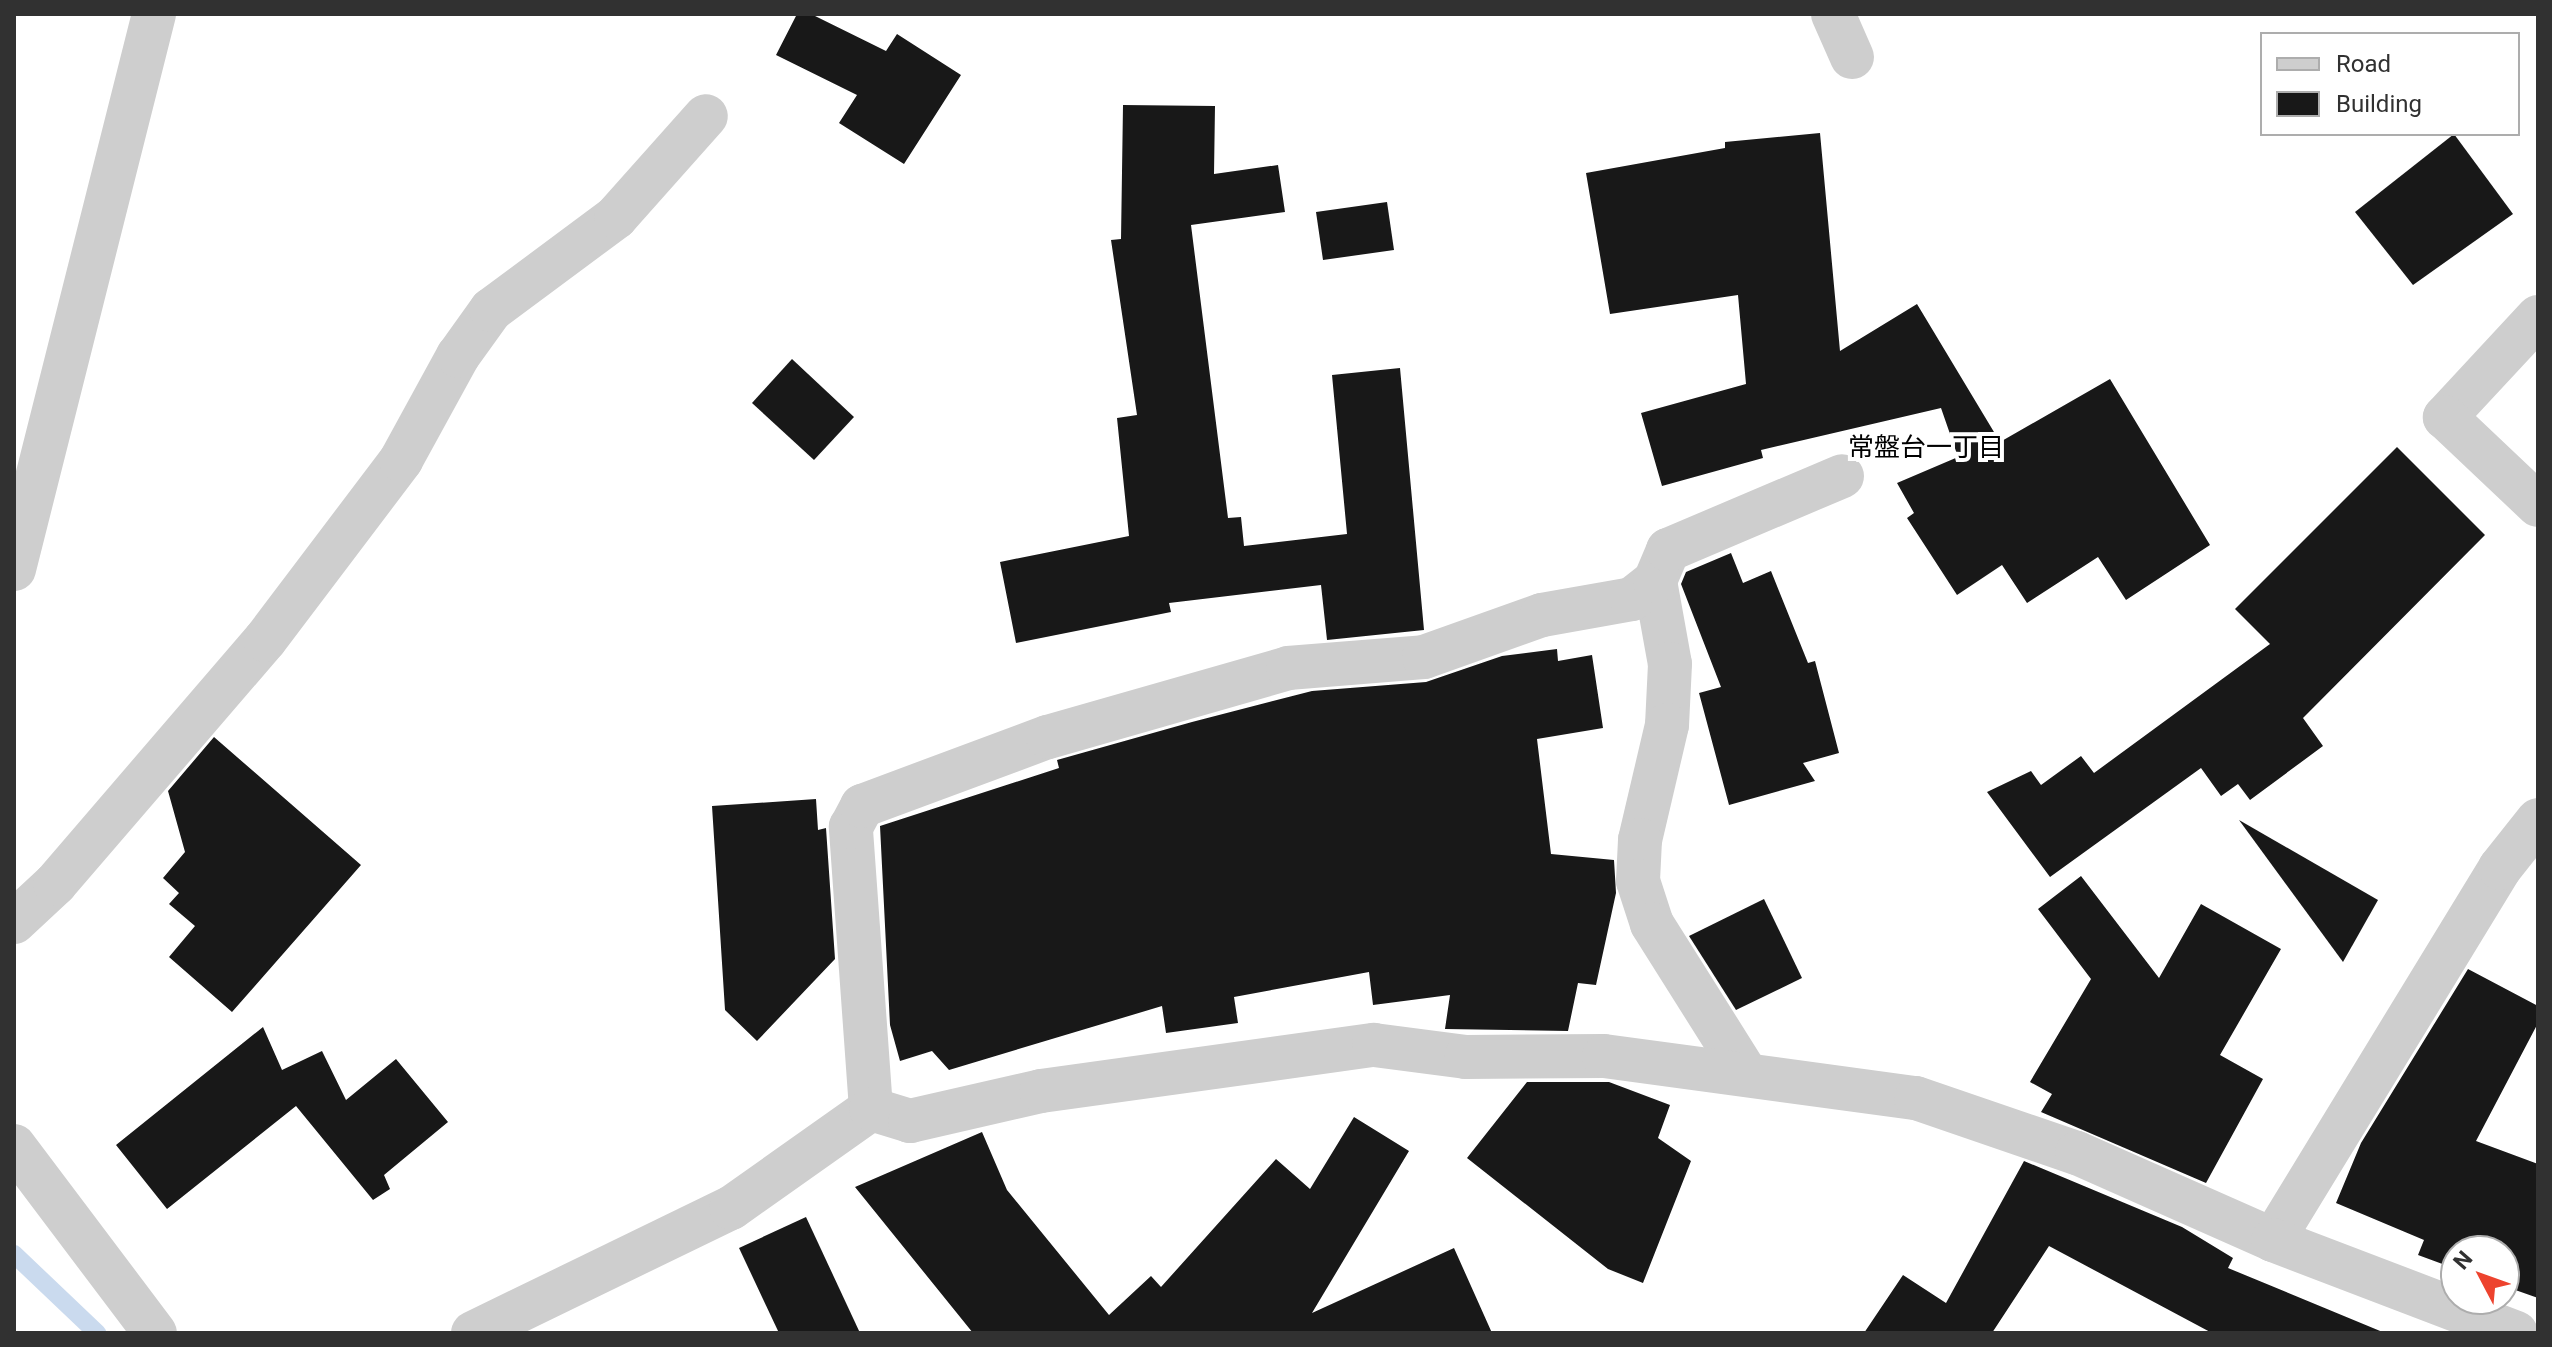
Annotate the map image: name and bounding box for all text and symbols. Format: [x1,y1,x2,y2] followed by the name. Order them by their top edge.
[2260,32,2520,136] legend
[2336,50,2391,78] text: Road
[2336,90,2422,118] text: Building
[1848,432,2004,464] district label: 常盤台一丁目
[2440,1235,2520,1315] north arrow
[2448,1246,2478,1274] text: N

